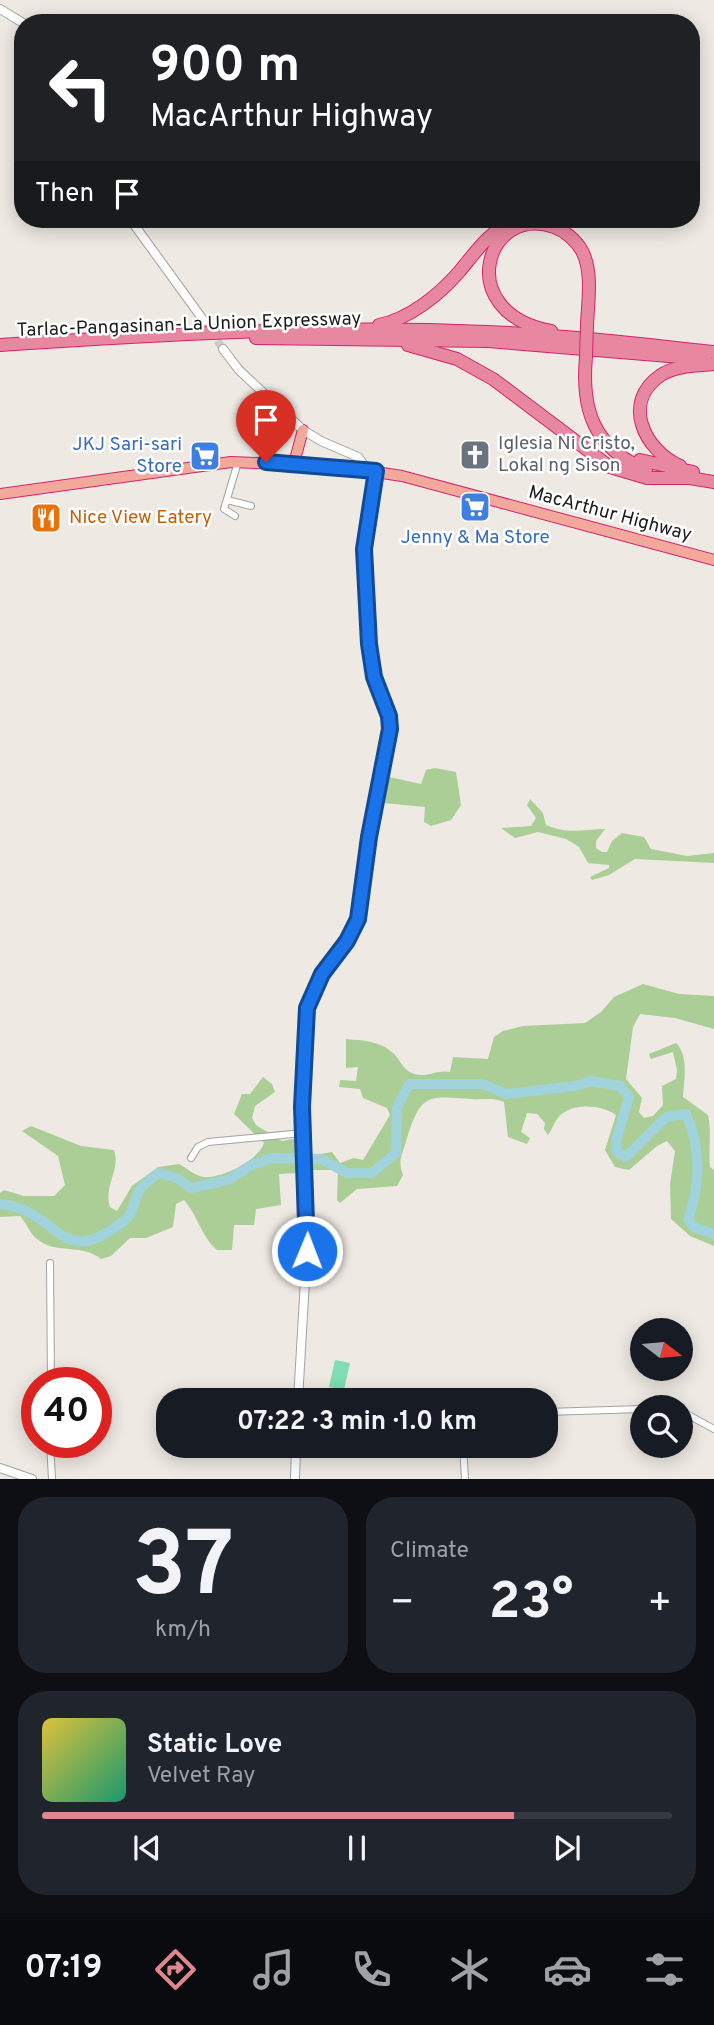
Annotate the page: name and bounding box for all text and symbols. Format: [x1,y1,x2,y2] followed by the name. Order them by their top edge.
[150,37,300,99] text: 900 m
[35,42,126,133] icon: left
[150,98,433,138] text: MacArthur Highway
[108,175,146,213] icon: arrive
[35,178,94,211] text: Then
[16,307,362,343] street label: Tarlac-Pangasinan-La Union Expressway
[236,390,296,462] pin
[247,401,285,439] icon: arrive
[498,432,635,478] place label: Iglesia Ni Cristo, Lokal ng Sison
[72,433,182,479] place label: JKJ Sari-sari Store
[458,438,492,472] church icon: Iglesia Ni Cristo, Lokal ng Sison
[188,439,222,473] supermarket icon: JKJ Sari-sari Store
[526,481,694,547] street label: MacArthur Highway
[458,490,492,524] supermarket icon: Jenny & Ma Store
[29,501,63,535] restaurant icon: Nice View Eatery
[69,506,212,530] place label: Nice View Eatery
[400,526,550,550] place label: Jenny & Ma Store
[270,1214,344,1288] position arrow
[630,1318,693,1381] north arrow
[630,1318,693,1458] map controls
[21,1367,112,1458] speed limit sign: 40
[630,1395,693,1458] button: search
[237,1406,477,1439] text: 07:22 · 3 min · 1.0 km
[132,1513,234,1628] text: 37
[390,1537,469,1566] text: Climate
[489,1571,573,1637] text: 23°
[390,1580,415,1629] text: −
[647,1580,672,1629] text: +
[155,1616,211,1645] text: km/h
[147,1729,282,1762] text: Static Love
[147,1762,255,1791] text: Velvet Ray
[128,1829,166,1867] icon: previous
[338,1829,376,1867] icon: pause
[548,1829,586,1867] icon: next
[151,1945,200,1994] icon: directions
[249,1945,298,1994] icon: music
[347,1945,396,1994] icon: phone
[445,1945,494,1994] icon: climate
[543,1945,592,1994] icon: car
[640,1945,689,1994] icon: filters
[24,1949,102,1989] text: 07:19

